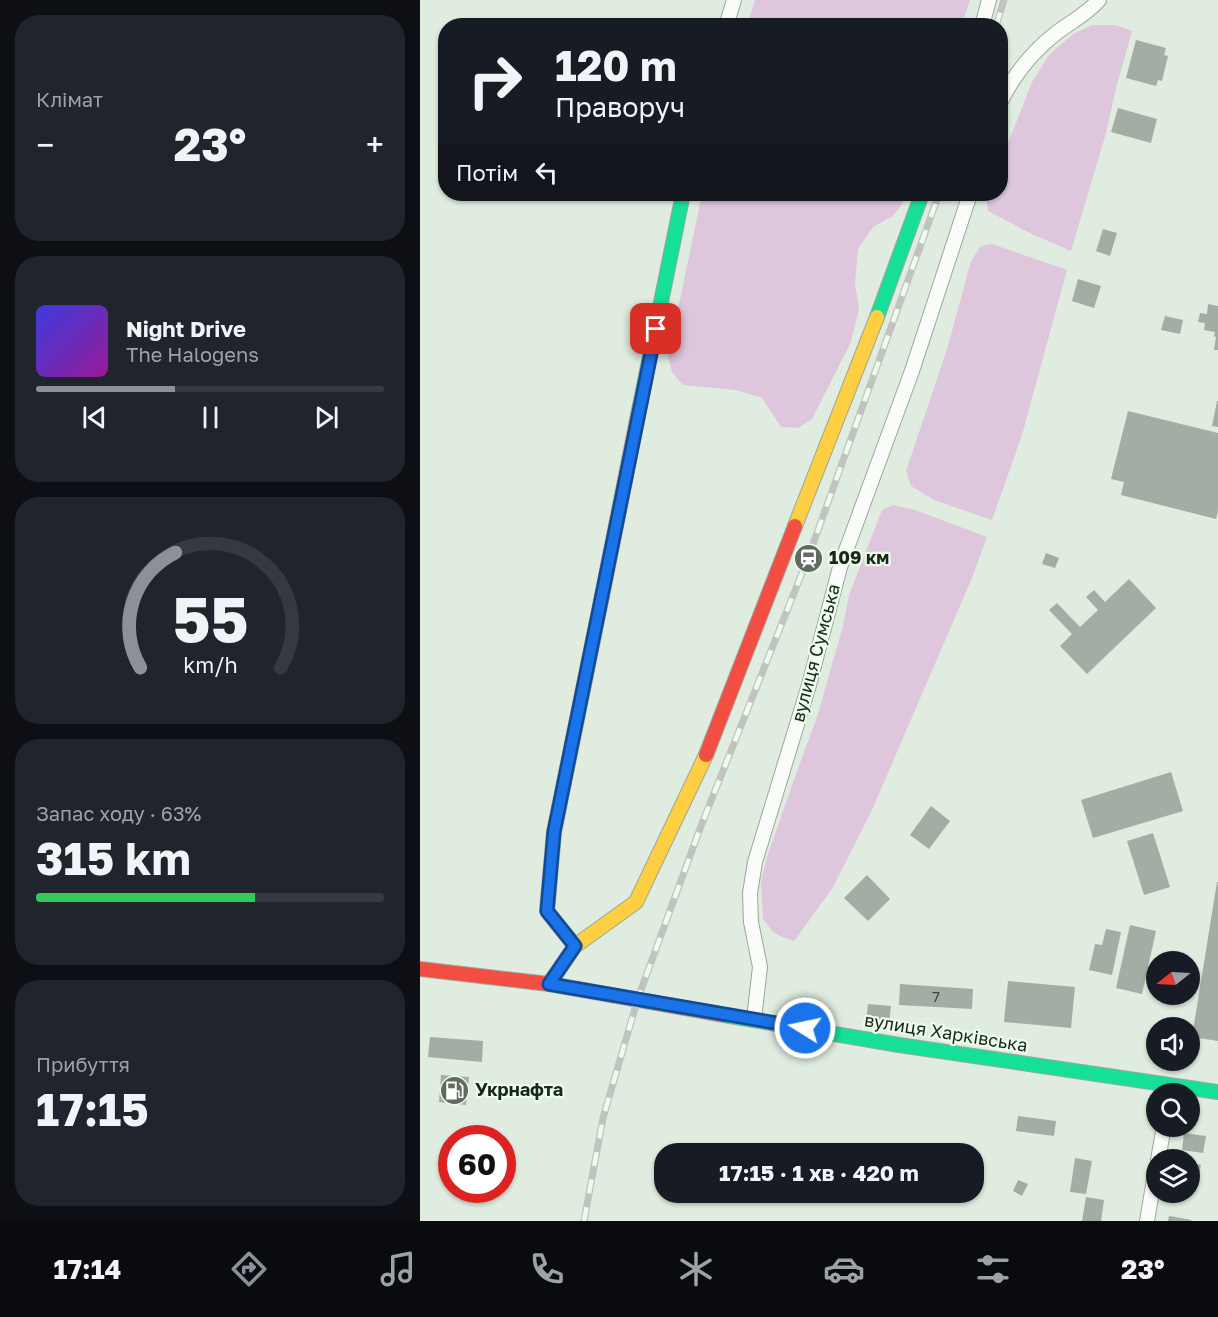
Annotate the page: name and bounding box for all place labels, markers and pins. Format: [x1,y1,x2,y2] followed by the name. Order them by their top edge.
[630,303,681,354] pin
[792,542,824,574] station icon: 109 км
[829,546,889,568] place label: 109 км
[438,1074,470,1106] fuel station icon: Укрнафта
[475,1078,563,1100] place label: Укрнафта

